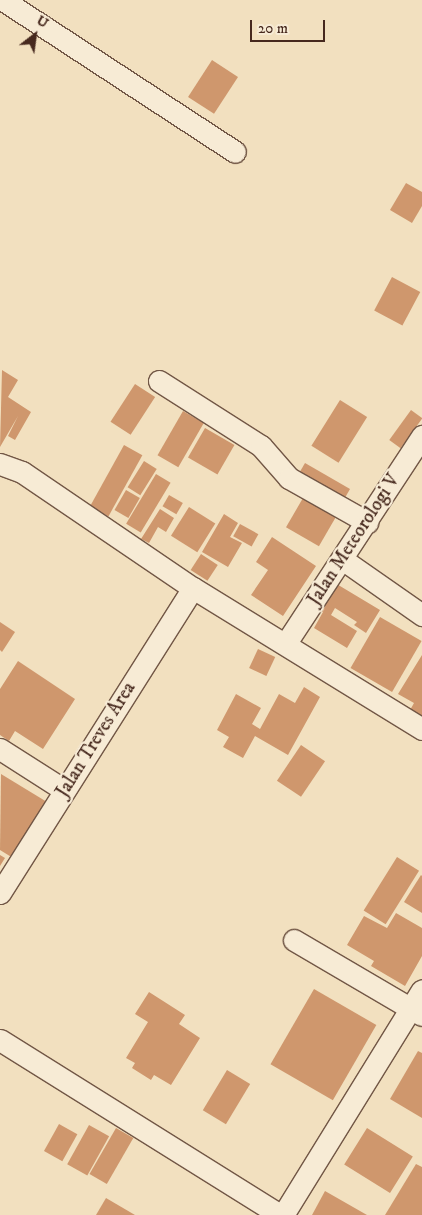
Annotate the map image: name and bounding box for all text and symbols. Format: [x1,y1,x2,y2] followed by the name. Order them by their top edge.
[10,10,60,60] north arrow
[252,10,327,42] scale bar
[33,12,52,33] text: U
[258,19,288,38] text: 20 m
[303,470,405,610] street label: Jalan Meteorologi V
[51,678,141,802] street label: Jalan Treves Area

